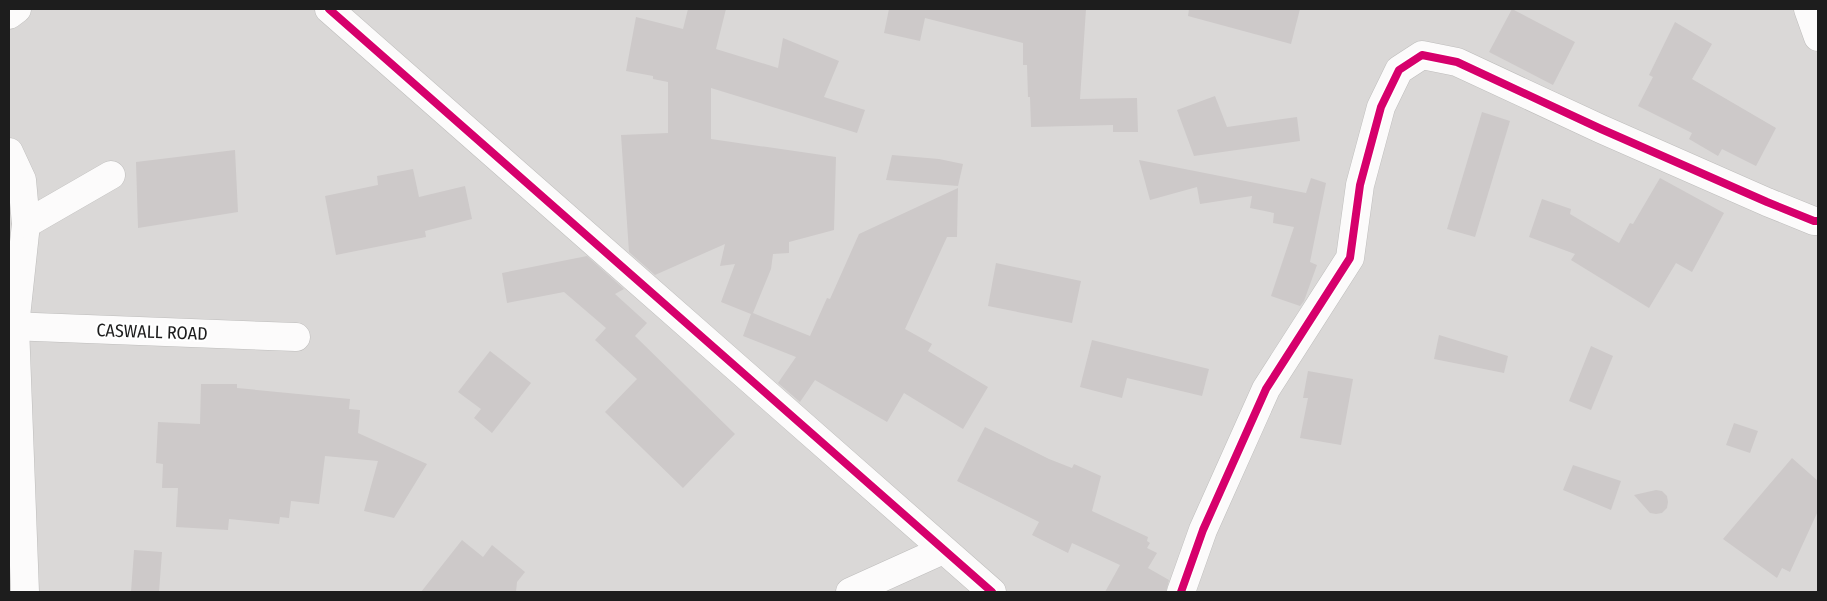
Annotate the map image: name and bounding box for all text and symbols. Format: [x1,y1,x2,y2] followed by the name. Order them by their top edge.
[96,319,208,345] street label: CASWALL ROAD

